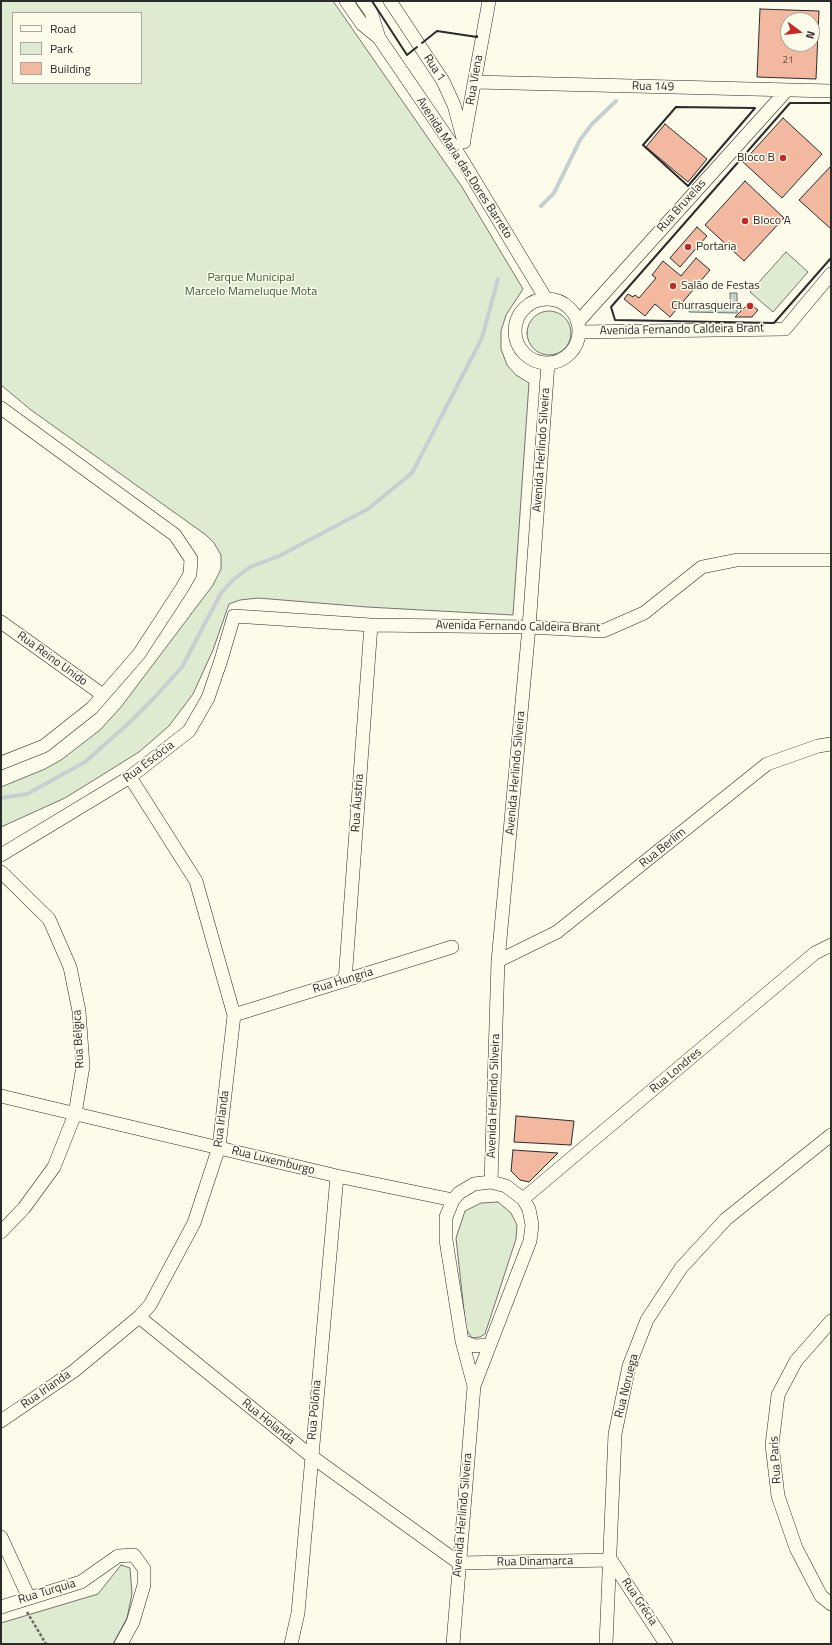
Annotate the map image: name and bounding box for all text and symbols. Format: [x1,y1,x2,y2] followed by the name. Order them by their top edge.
[12,12,142,84] legend
[780,12,820,52] north arrow
[50,19,76,38] text: Road
[802,29,819,41] text: N
[50,39,73,58] text: Park
[420,52,448,84] street label: Rua 1
[464,54,486,106] street label: Rua Viena
[782,55,794,67] house number: 21
[50,59,91,78] text: Building
[632,79,674,95] street label: Rua 149
[413,95,515,241] street label: Avenida Maria das Dores Barreto
[737,151,775,165] place label: Bloco B
[778,153,788,163] marker: Bloco B
[655,177,709,235] street label: Rua Bruxelas
[753,214,791,228] place label: Bloco A
[740,216,750,226] marker: Bloco A
[696,240,737,254] place label: Portaria
[683,242,693,252] marker: Portaria
[185,271,317,299] park label: Parque Municipal Marcelo Mameluque Mota
[681,279,760,293] place label: Salão de Festas
[668,281,678,291] marker: Salão de Festas
[671,299,742,313] place label: Churrasqueira
[745,301,755,311] marker: Churrasqueira
[600,321,764,339] street label: Avenida Fernando Caldeira Brant
[530,387,554,513] street label: Avenida Herlindo Silveira
[436,618,600,636] street label: Avenida Fernando Caldeira Brant
[14,629,90,689] street label: Rua Reino Unido
[503,710,529,836] street label: Avenida Herlindo Silveira
[121,738,177,786] street label: Rua Escócia
[349,773,367,833] street label: Rua Áustria
[637,825,689,871] street label: Rua Berlim
[311,965,375,997] street label: Rua Hungria
[70,1009,88,1069] street label: Rua Bélgica
[485,1034,503,1158] street label: Avenida Herlindo Silveira
[647,1045,705,1097] street label: Rua Londres
[211,1090,233,1148] street label: Rua Irlanda
[230,1144,316,1178] street label: Rua Luxemburgo
[612,1352,642,1420] street label: Rua Noruega
[18,1368,74,1412] street label: Rua Irlanda
[305,1379,325,1441] street label: Rua Polônia
[238,1396,298,1448] street label: Rua Holanda
[767,1436,785,1484] street label: Rua Paris
[450,1452,476,1578] street label: Avenida Herlindo Silveira
[497,1554,573,1570] street label: Rua Dinamarca
[17,1576,77,1608] street label: Rua Turquia
[618,1576,660,1628] street label: Rua Grécia

